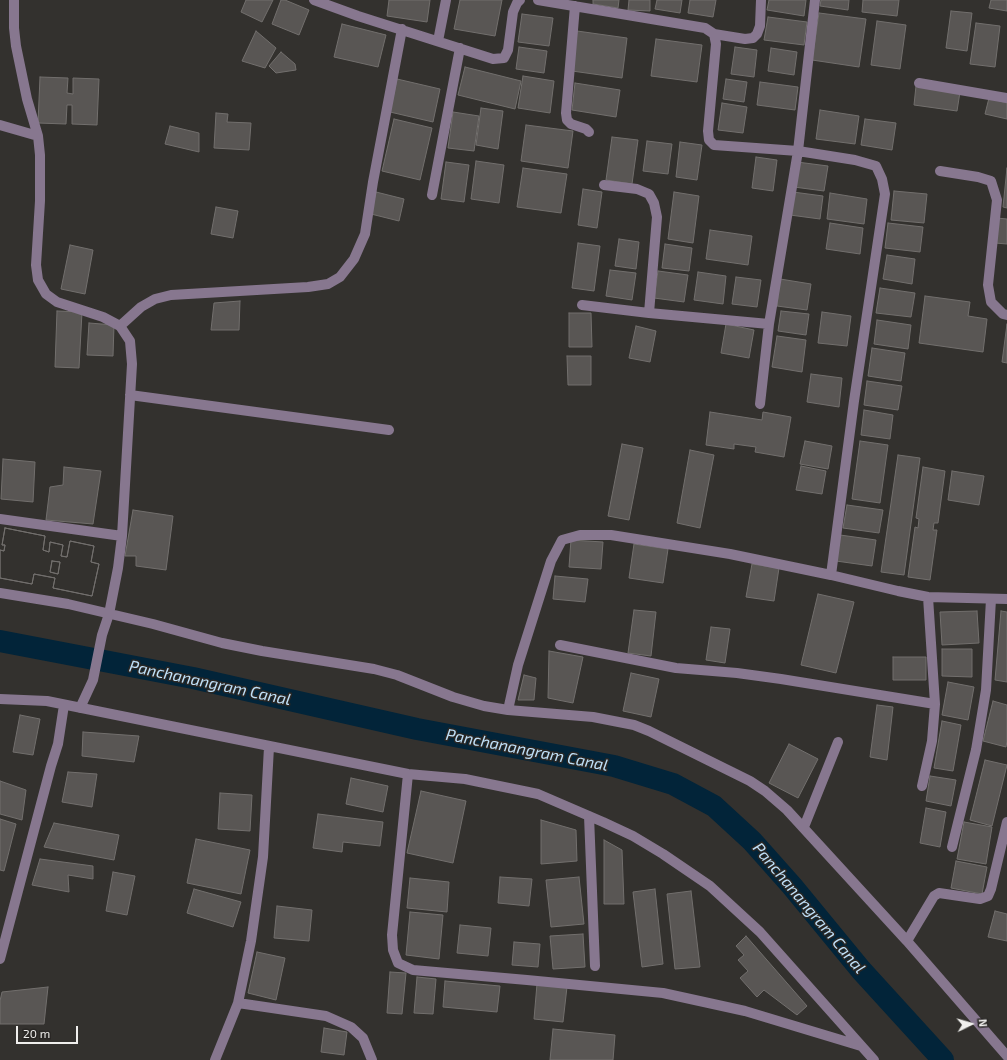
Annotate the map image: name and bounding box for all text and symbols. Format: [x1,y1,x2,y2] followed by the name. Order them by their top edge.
[127,656,293,710] water label: Panchanangram Canal
[444,725,610,775] water label: Panchanangram Canal
[749,839,869,977] water label: Panchanangram Canal
[951,1004,991,1044] north arrow
[18,1018,80,1044] scale bar
[977,1018,990,1027] text: N
[23,1026,50,1040] text: 20 m

